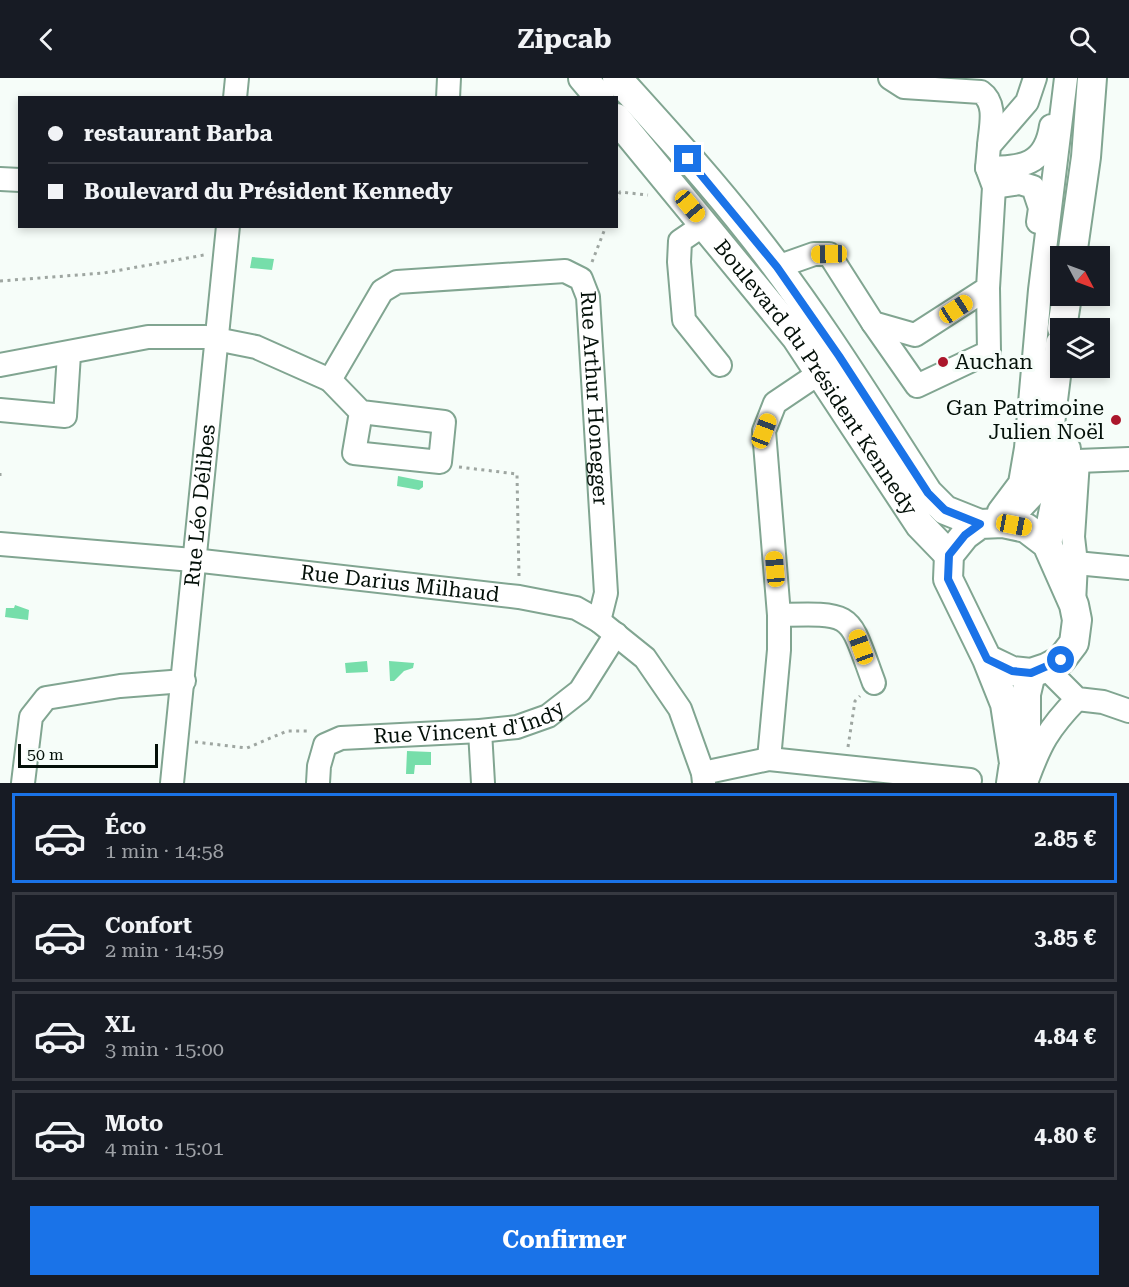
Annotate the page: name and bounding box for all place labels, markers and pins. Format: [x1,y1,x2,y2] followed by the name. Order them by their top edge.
[955,350,1033,374] place label: Auchan
[936,355,950,369] marker: Auchan
[946,396,1105,444] place label: Gan Patrimoine Julien Noël
[1109,413,1123,427] marker: Gan Patrimoine Julien Noël

